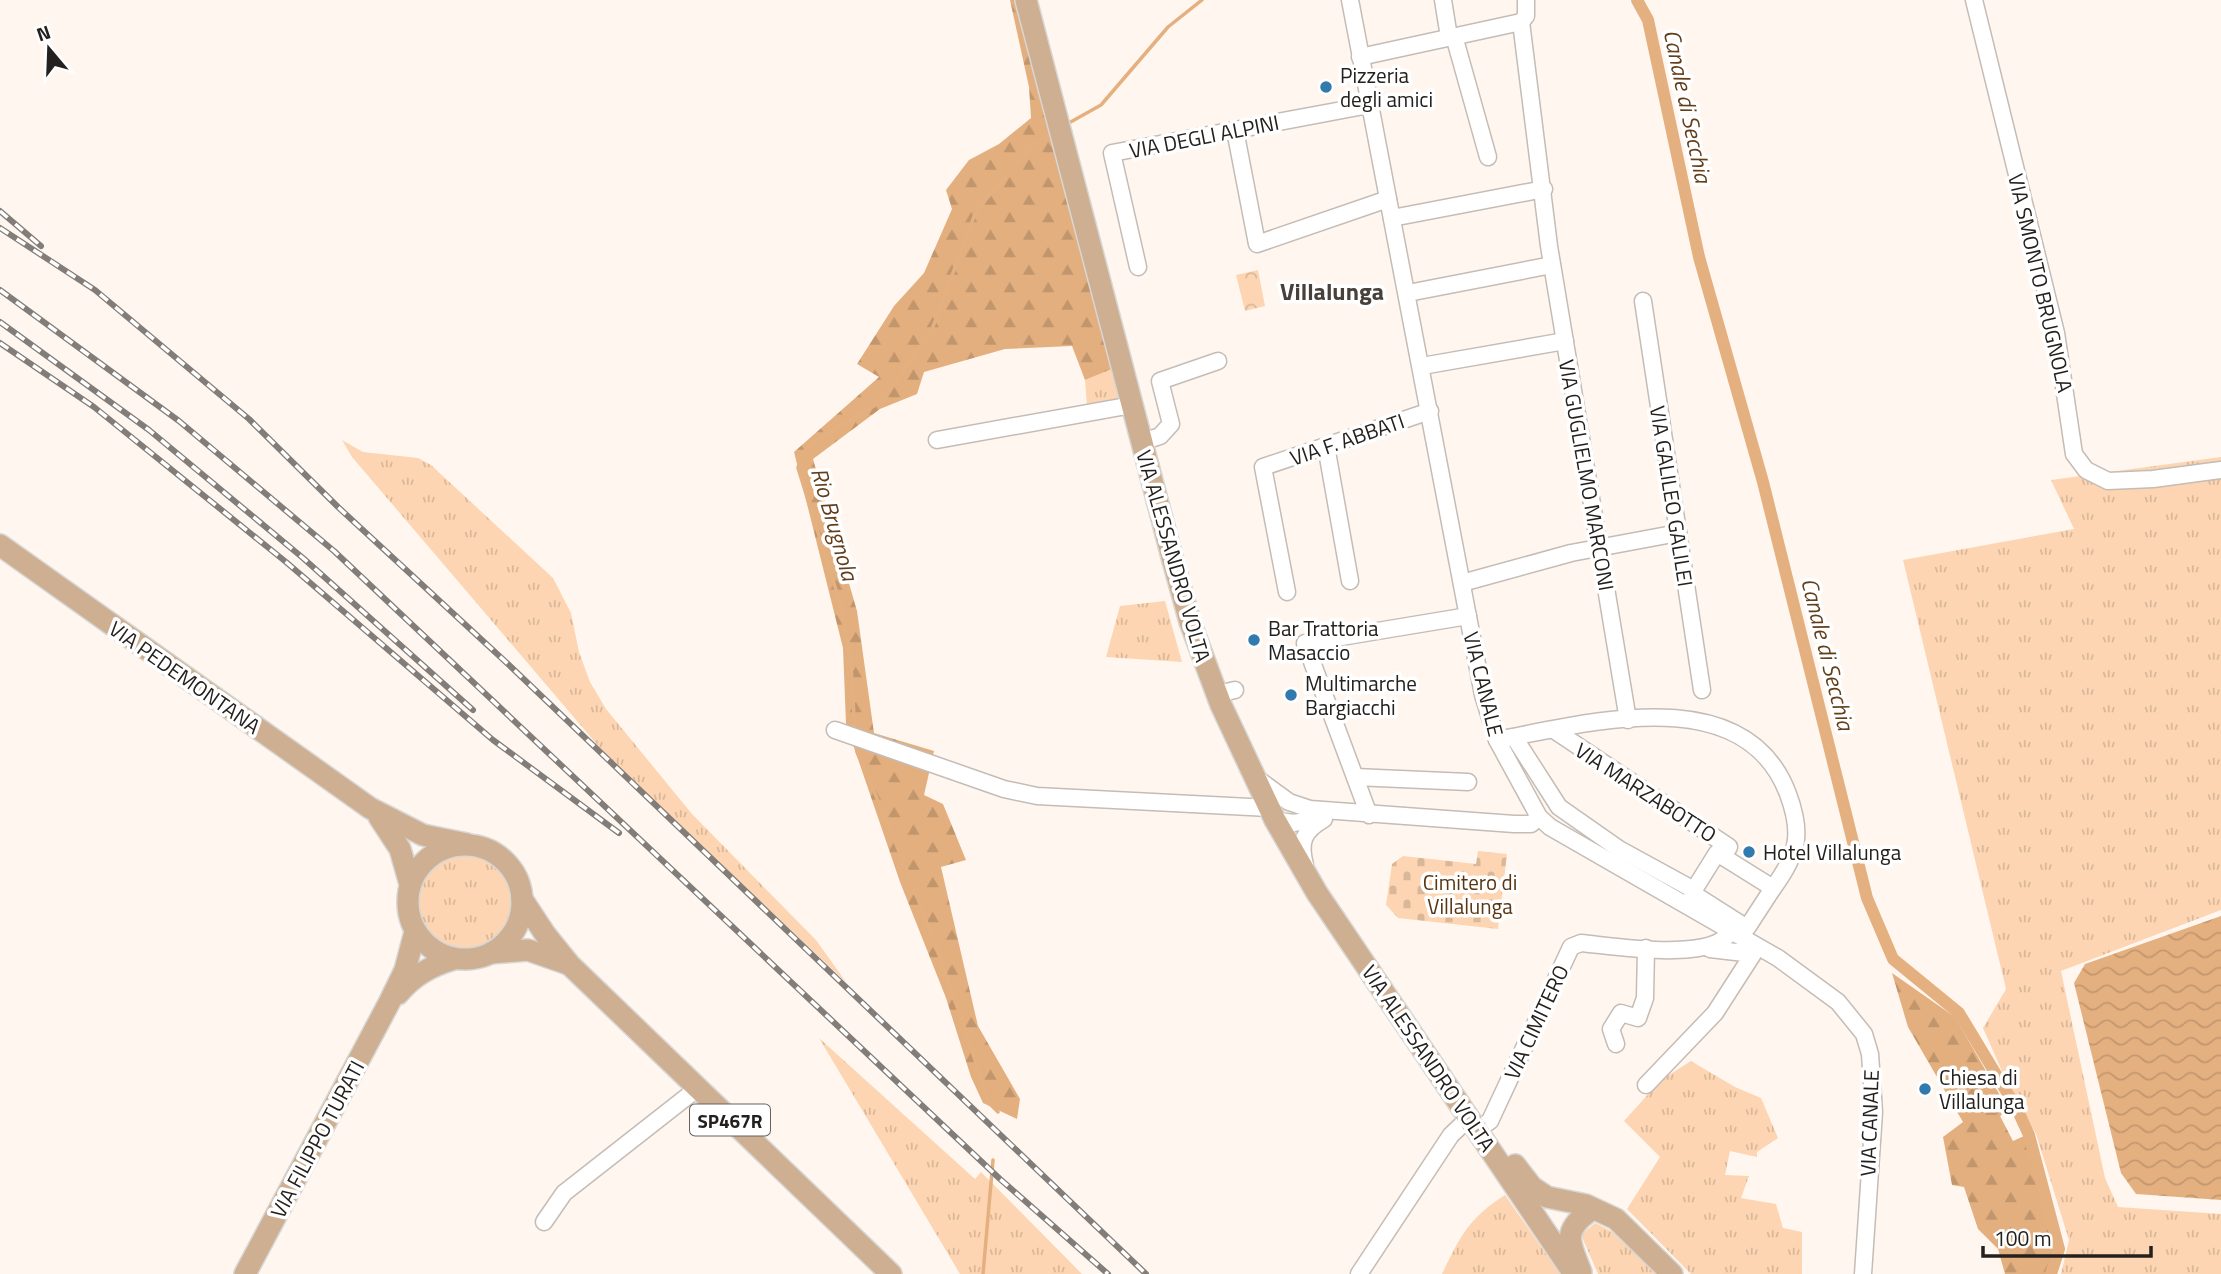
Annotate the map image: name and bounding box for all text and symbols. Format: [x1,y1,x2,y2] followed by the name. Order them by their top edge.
[14,14,84,84] north arrow
[32,17,54,48] text: N
[1655,26,1722,187] water label: Canale di Secchia
[1340,59,1433,115] place label: Pizzeria degli amici
[1318,79,1334,95] marker: Pizzeria degli amici
[1126,106,1282,166] street label: VIA DEGLI ALPINI
[2000,170,2082,396] street label: VIA SMONTO BRUGNOLA
[1280,273,1384,309] district label: Villalunga
[1551,357,1623,593] street label: VIA GUGLIELMO MARCONI
[1642,403,1702,589] street label: VIA GALILEO GALILEI
[1285,404,1409,474] street label: VIA F. ABBATI
[1128,446,1220,666] street label: VIA ALESSANDRO VOLTA
[802,463,868,586] water label: Rio Brugnola
[1792,574,1864,735] water label: Canale di Secchia
[1268,612,1379,668] place label: Bar Trattoria Masaccio
[103,613,268,742] street label: VIA PEDEMONTANA
[1456,628,1512,740] street label: VIA CANALE
[1246,632,1262,648] marker: Bar Trattoria Masaccio
[1305,667,1417,723] place label: Multimarche Bargiacchi
[1283,687,1299,703] marker: Multimarche Bargiacchi
[1569,734,1723,850] street label: VIA MARZABOTTO
[1763,836,1902,868] place label: Hotel Villalunga
[1741,844,1757,860] marker: Hotel Villalunga
[1423,866,1517,922] park label: Cimitero di Villalunga
[1354,958,1504,1158] street label: VIA ALESSANDRO VOLTA
[1495,959,1577,1085] street label: VIA CIMITERO
[262,1054,372,1224] street label: VIA FILIPPO TURATI
[1939,1061,2025,1117] place label: Chiesa di Villalunga
[1851,1069,1887,1177] street label: VIA CANALE
[1917,1081,1933,1097] marker: Chiesa di Villalunga
[690,1104,770,1136] road number: SP467R
[1983,1214,2151,1258] scale bar
[1994,1222,2051,1254] text: 100 m

